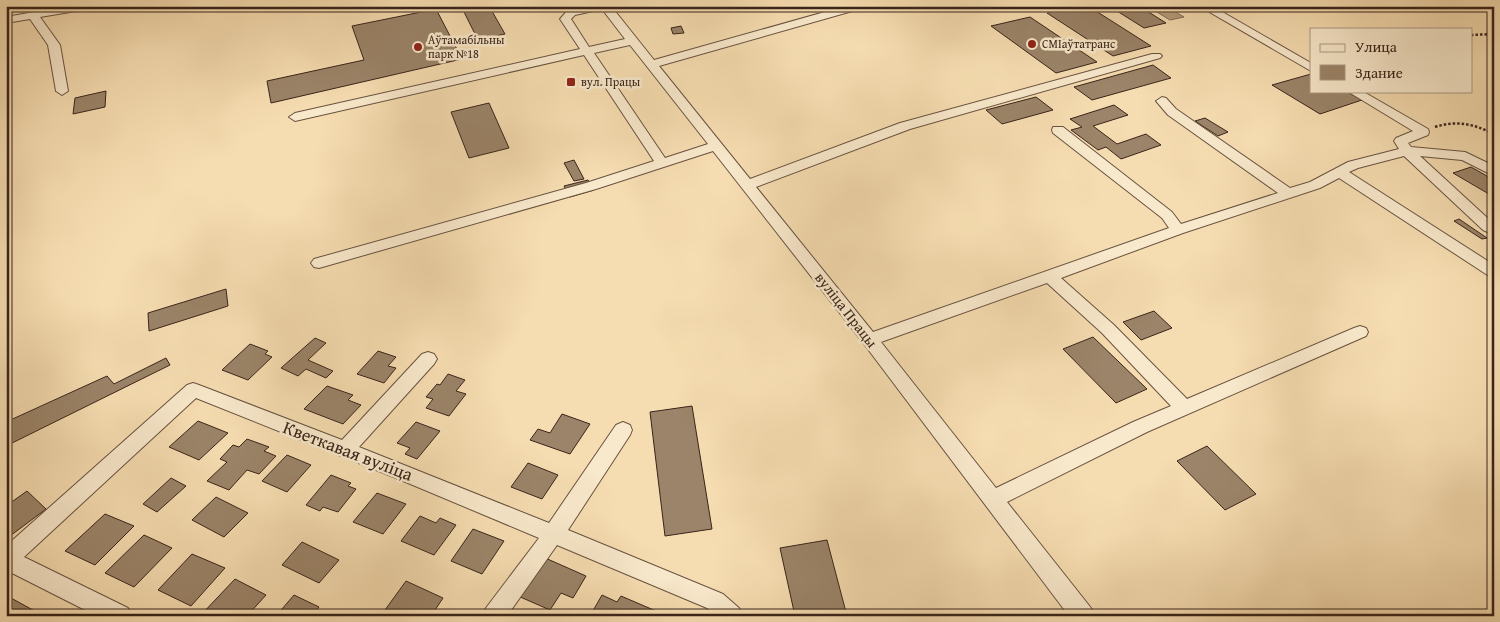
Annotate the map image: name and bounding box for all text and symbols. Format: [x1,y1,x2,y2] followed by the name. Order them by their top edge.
[1310,28,1472,92] legend
[428,31,505,62] place label: Аўтамабільны парк №18
[1042,35,1116,52] place label: СМІаўтатранс
[1355,36,1398,57] text: Улица
[1026,38,1038,50] marker: СМІаўтатранс
[412,41,424,53] marker: Аўтамабільны парк №18
[1355,62,1403,83] text: Здание
[581,73,641,90] place label: вул. Працы
[565,76,577,88] marker: вул. Працы
[810,268,883,352] street label: вуліца Працы
[279,413,417,488] street label: Кветкавая вуліца

